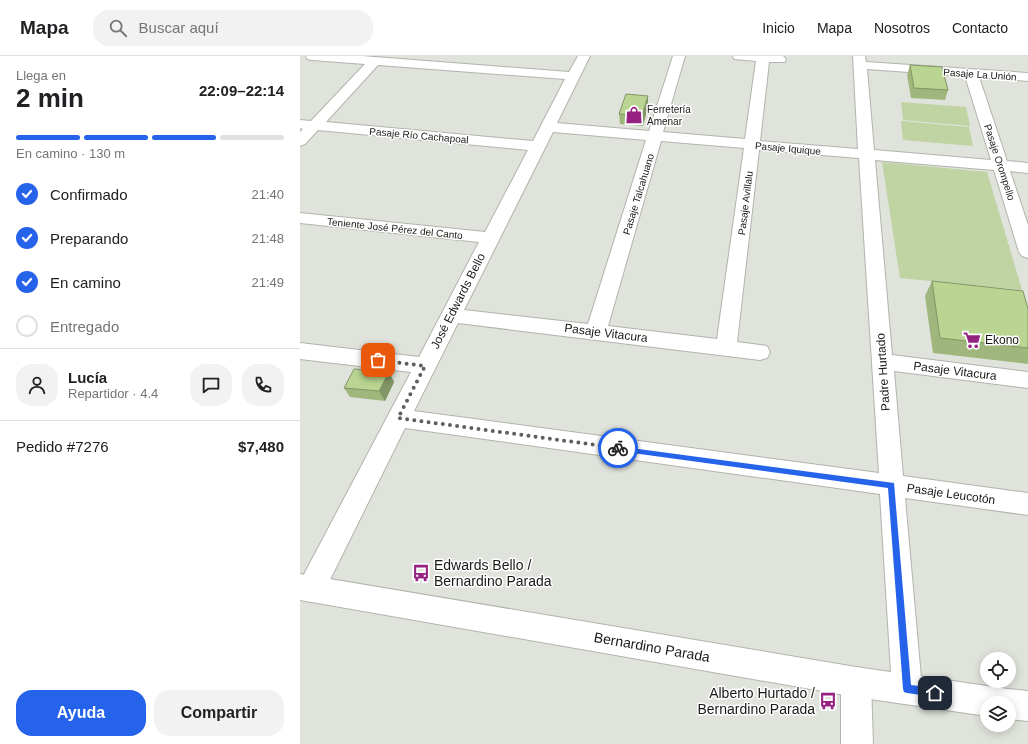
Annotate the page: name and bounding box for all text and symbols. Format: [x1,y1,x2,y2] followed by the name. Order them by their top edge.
[93,10,373,46] search box
[20,17,69,38] text: Mapa
[107,17,129,39] icon: search
[139,19,219,36] text: Buscar aquí
[762,20,795,36] text: Inicio
[817,20,852,36] text: Mapa
[874,20,930,36] text: Nosotros
[952,20,1008,36] text: Contacto
[943,66,1017,83] street label: Pasaje La Unión
[16,68,66,83] text: Llega en
[199,82,284,99] text: 22:09–22:14
[16,83,84,113] text: 2 min
[647,104,691,127] place label: Ferretería Amenar
[624,105,644,125] shop icon: Ferretería Amenar
[982,123,1017,202] street label: Pasaje Orompello
[369,126,469,145] street label: Pasaje Río Cachapoal
[755,140,822,157] street label: Pasaje Iquique
[16,146,125,161] text: En camino · 130 m
[621,152,656,236] street label: Pasaje Talcahuano
[736,170,755,236] street label: Pasaje Avillalu
[16,183,38,205] icon: check
[50,186,128,203] text: Confirmado
[251,187,284,202] text: 21:40
[327,216,464,241] street label: Teniente José Pérez del Canto
[16,227,38,249] icon: check
[50,230,128,247] text: Preparando
[251,231,284,246] text: 21:48
[428,251,488,351] street label: José Edwards Bello
[16,271,38,293] icon: check
[50,274,121,291] text: En camino
[251,275,284,290] text: 21:49
[50,318,119,335] text: Entregado
[564,321,649,345] street label: Pasaje Vitacura
[962,330,982,350] supermarket icon: Ekono
[873,332,893,411] street label: Padre Hurtado
[985,333,1019,347] place label: Ekono
[361,343,395,377] pin
[367,349,389,371] icon: bag
[913,359,998,383] street label: Pasaje Vitacura
[16,364,58,406] button: person
[190,364,232,406] button: chat
[242,364,284,406] button: phone
[68,369,107,386] text: Lucía
[68,386,158,401] text: Repartidor · 4.4
[598,428,638,468] courier
[607,437,629,459] icon: bike
[16,438,109,455] text: Pedido #7276
[238,438,284,455] text: $7,480
[906,481,996,507] street label: Pasaje Leucotón
[434,557,552,589] place label: Edwards Bello / Bernardino Parada
[411,563,431,583] bus stop icon: Edwards Bello / Bernardino Parada
[593,629,711,665] street label: Bernardino Parada
[980,652,1016,732] map controls
[980,652,1016,688] button: locate
[918,676,952,710] pin
[924,682,946,704] icon: home
[697,685,815,717] place label: Alberto Hurtado / Bernardino Parada
[16,690,146,736] button: Ayuda
[154,690,284,736] button: Compartir
[818,691,838,711] bus stop icon: Alberto Hurtado / Bernardino Parada
[980,696,1016,732] button: layers

